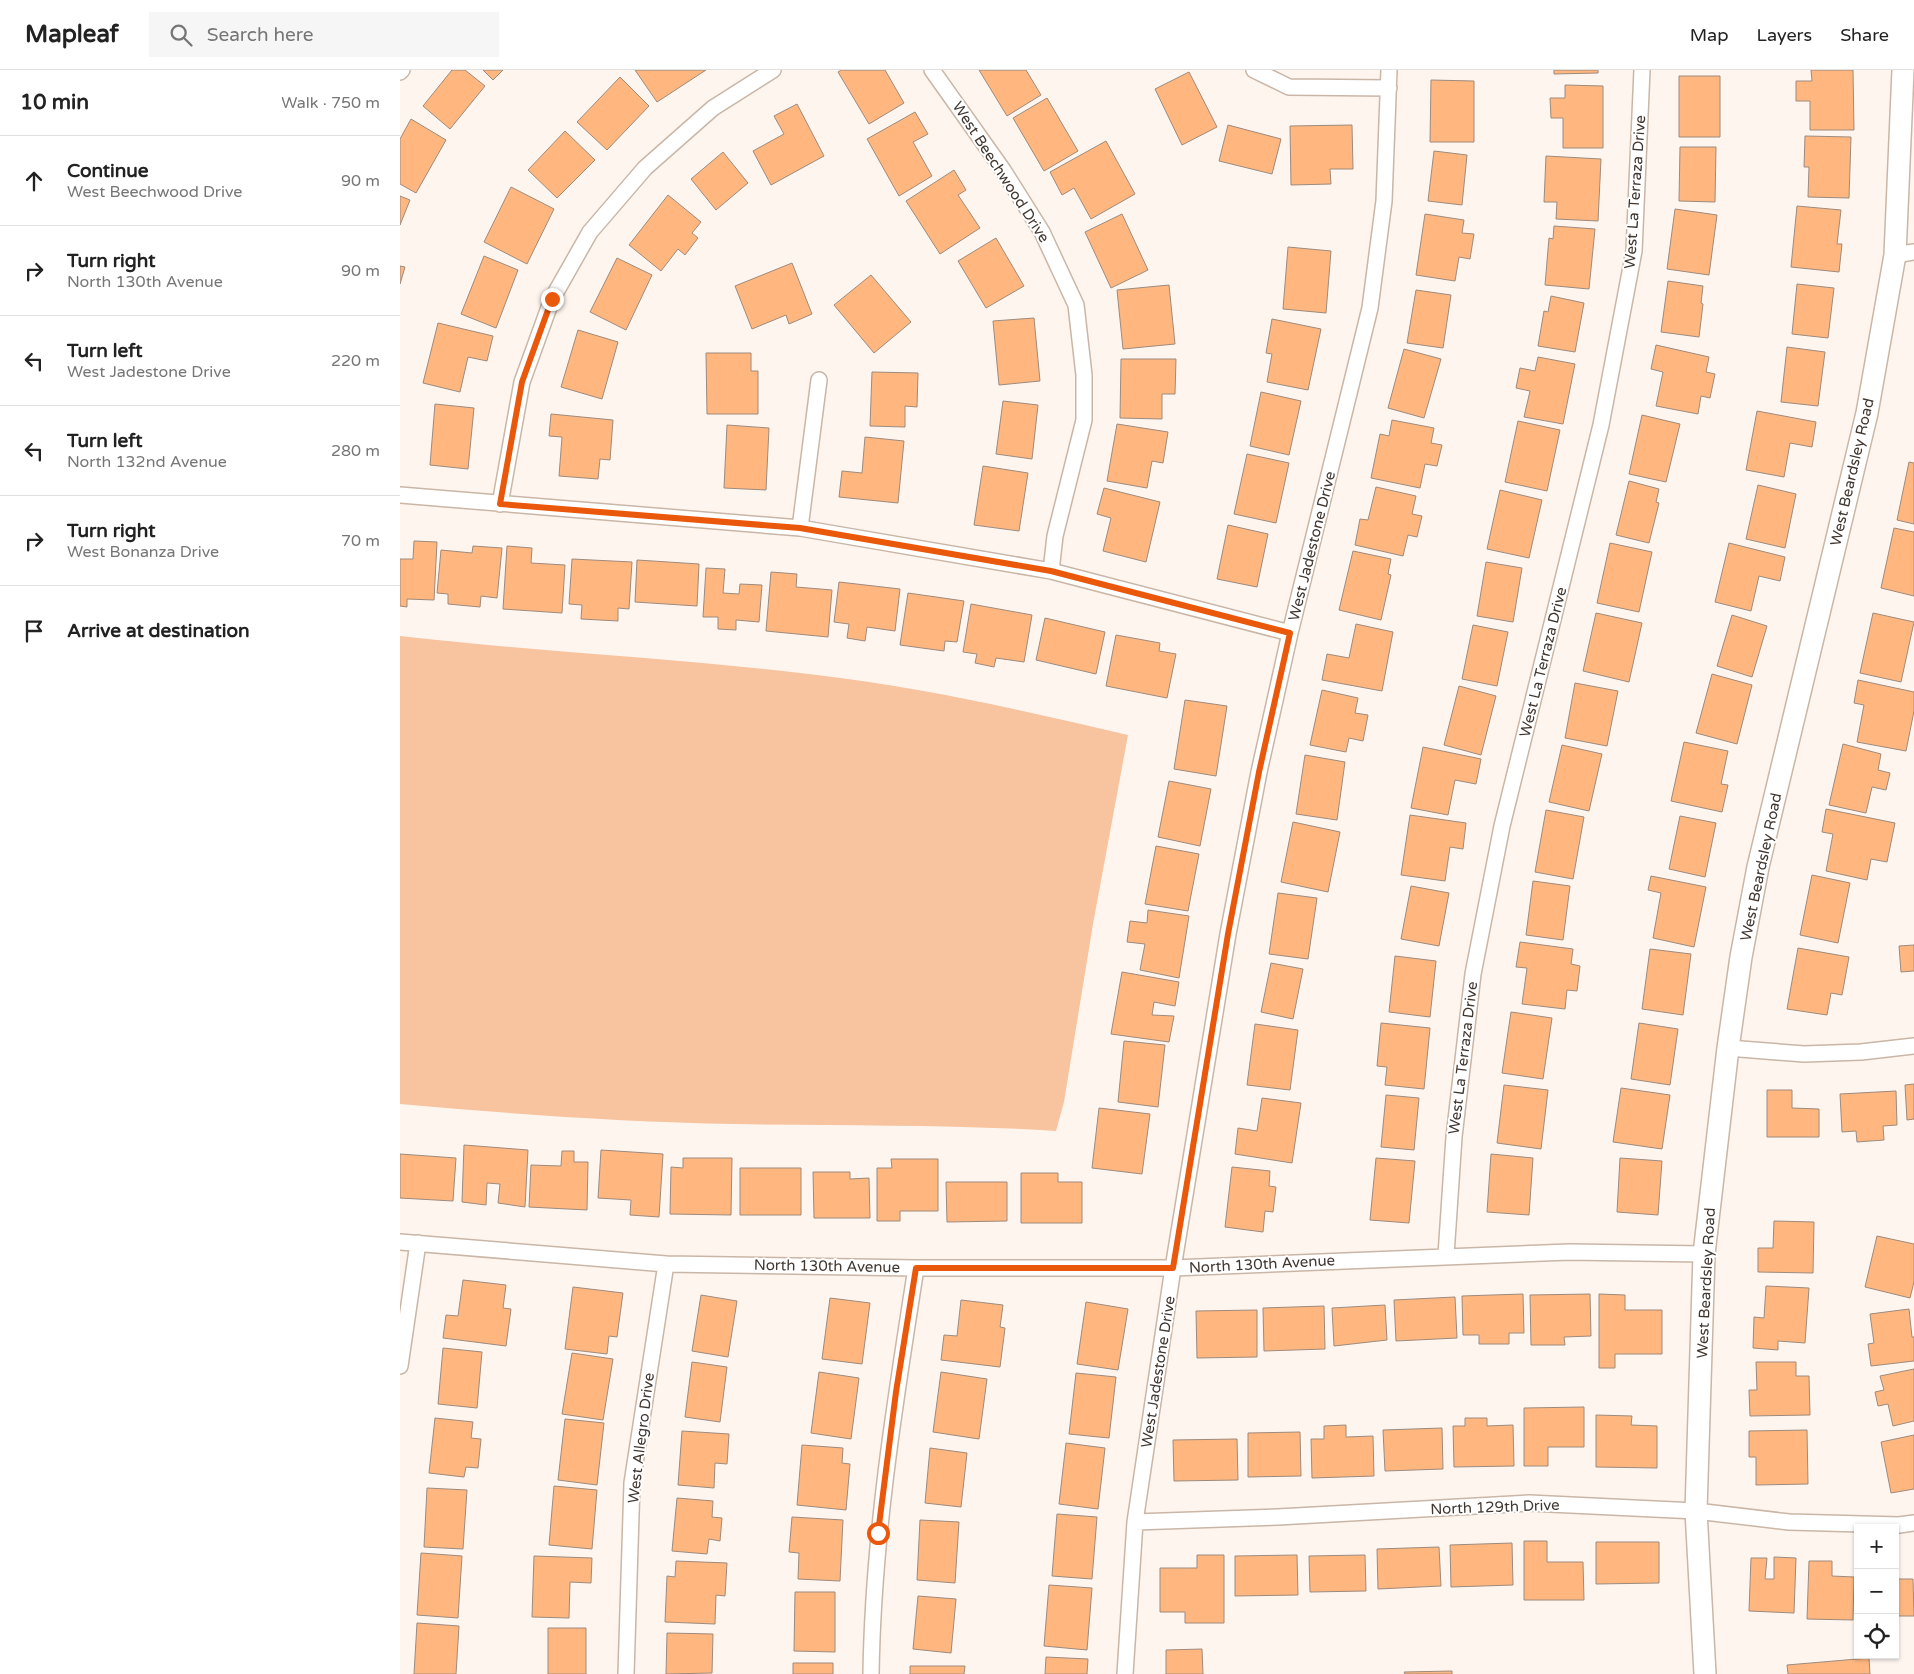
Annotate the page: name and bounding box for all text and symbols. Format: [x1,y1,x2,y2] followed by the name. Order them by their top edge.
[149,12,499,57] search box
[25,20,119,49] text: Mapleaf
[167,21,195,49] icon: search
[207,24,314,46] text: Search here
[1690,24,1729,46] text: Map
[1757,24,1812,46] text: Layers
[1840,24,1889,46] text: Share
[20,90,89,115] text: 10 min
[281,93,380,113] text: Walk · 750 m
[949,98,1053,246] street label: West Beechwood Drive
[1621,115,1649,269] street label: West La Terraza Drive
[67,160,149,182] text: Continue
[20,167,48,195] icon: ahead
[341,171,380,191] text: 90 m
[67,182,242,202] text: West Beechwood Drive
[67,250,155,272] text: Turn right
[20,257,48,285] icon: right
[341,261,380,281] text: 90 m
[67,272,223,292] text: North 130th Avenue
[541,288,564,311] route end
[67,340,143,362] text: Turn left
[20,347,48,375] icon: left
[331,351,380,371] text: 220 m
[67,362,231,382] text: West Jadestone Drive
[1826,396,1878,548] street label: West Beardsley Road
[67,430,143,452] text: Turn left
[20,437,48,465] icon: left
[331,441,380,461] text: 280 m
[67,452,227,472] text: North 132nd Avenue
[1285,469,1339,623] street label: West Jadestone Drive
[67,520,155,542] text: Turn right
[20,527,48,555] icon: right
[341,531,380,551] text: 70 m
[67,542,219,562] text: West Bonanza Drive
[1516,585,1570,739] street label: West La Terraza Drive
[20,617,48,645] icon: arrive
[67,620,250,642] text: Arrive at destination
[1737,791,1785,943] street label: West Beardsley Road
[1445,980,1481,1136] street label: West La Terraza Drive
[1693,1207,1719,1359] street label: West Beardsley Road
[1189,1251,1335,1277] street label: North 130th Avenue
[754,1256,900,1276] street label: North 130th Avenue
[1137,1295,1179,1449] street label: West Jadestone Drive
[624,1372,658,1504] street label: West Allegro Drive
[1430,1496,1560,1518] street label: North 129th Drive
[867,1522,890,1545] route start
[1854,1524,1899,1659] map controls
[1854,1524,1899,1569] button: +
[1854,1569,1899,1614] button: −
[1854,1614,1899,1659] button: locate

